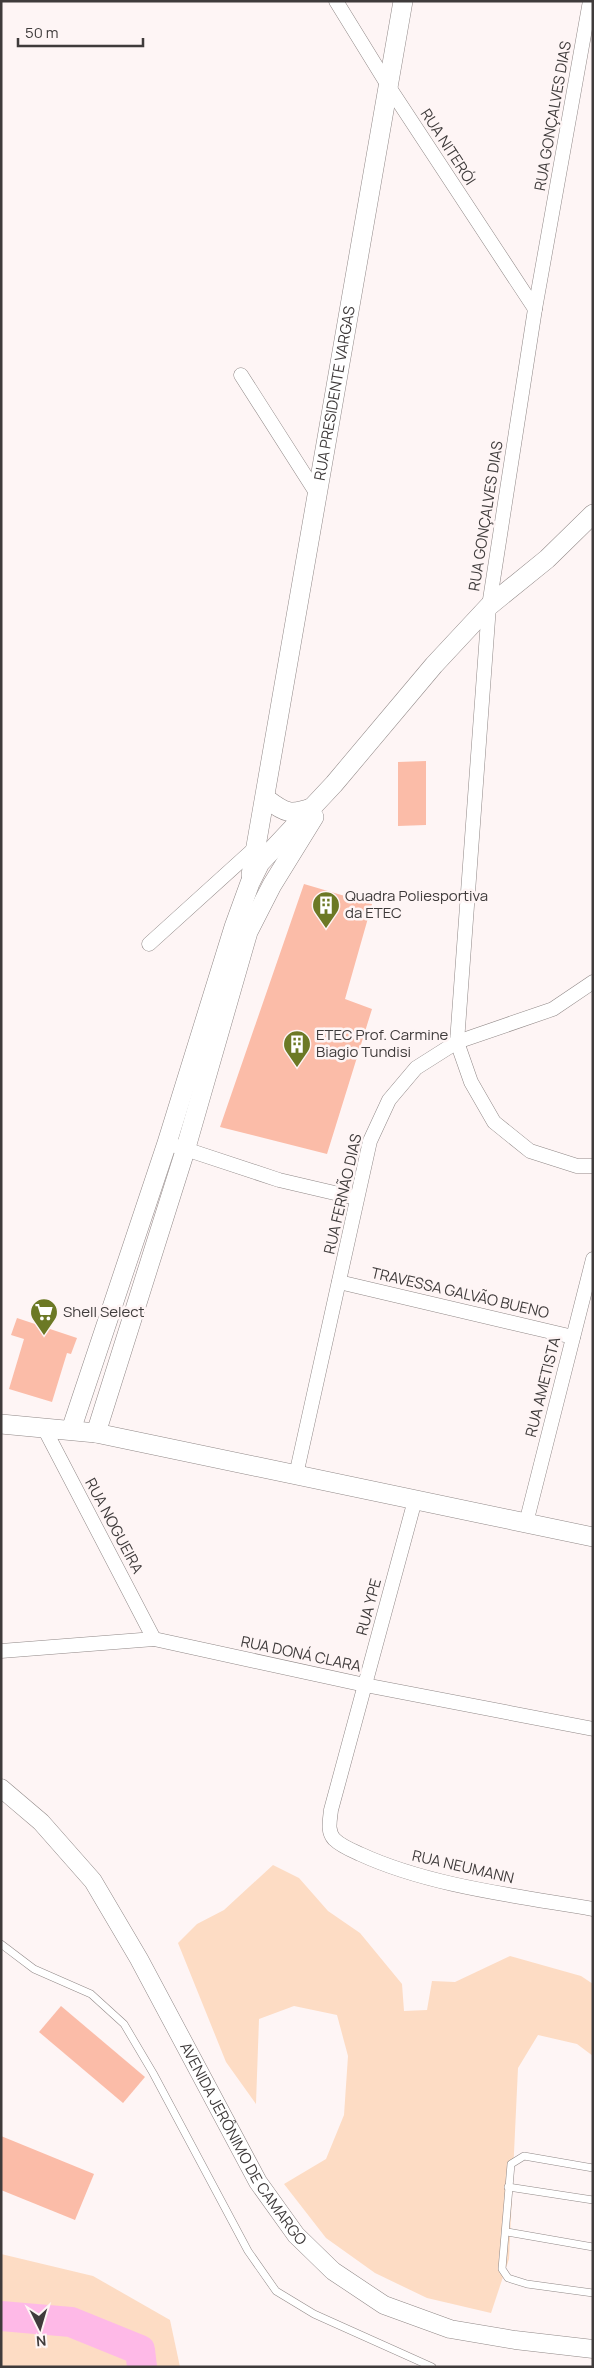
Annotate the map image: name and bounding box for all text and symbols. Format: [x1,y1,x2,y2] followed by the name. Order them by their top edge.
[18,15,142,47] scale bar
[25,22,59,43] text: 50 m
[529,39,576,192] street label: RUA GONÇALVES DIAS
[416,104,481,189] street label: RUA NITERÓI
[309,304,360,482] street label: RUA PRESIDENTE VARGAS
[463,439,508,592] street label: RUA GONÇALVES DIAS
[345,885,488,923] place label: Quadra Poliesportiva da ETEC
[311,890,341,929] building icon: Quadra Poliesportiva da ETEC
[316,1024,449,1062] place label: ETEC Prof. Carmine Biagio Tundisi
[282,1029,312,1068] building icon: ETEC Prof. Carmine Biagio Tundisi
[318,1132,367,1256] street label: RUA FERNÃO DIAS
[369,1262,551,1323] street label: TRAVESSA GALVÃO BUENO
[29,1297,59,1336] supermarket icon: Shell Select
[63,1301,145,1322] place label: Shell Select
[520,1334,565,1439] street label: RUA AMETISTA
[80,1474,149,1578] street label: RUA NOGUEIRA
[351,1576,386,1638] street label: RUA YPE
[239,1630,364,1677] street label: RUA DONÁ CLARA
[410,1845,516,1888] street label: RUA NEUMANN
[175,2038,311,2250] street label: AVENIDA JERÔNIMO DE CAMARGO
[15,2303,65,2353] north arrow
[35,2332,47,2351] text: N

